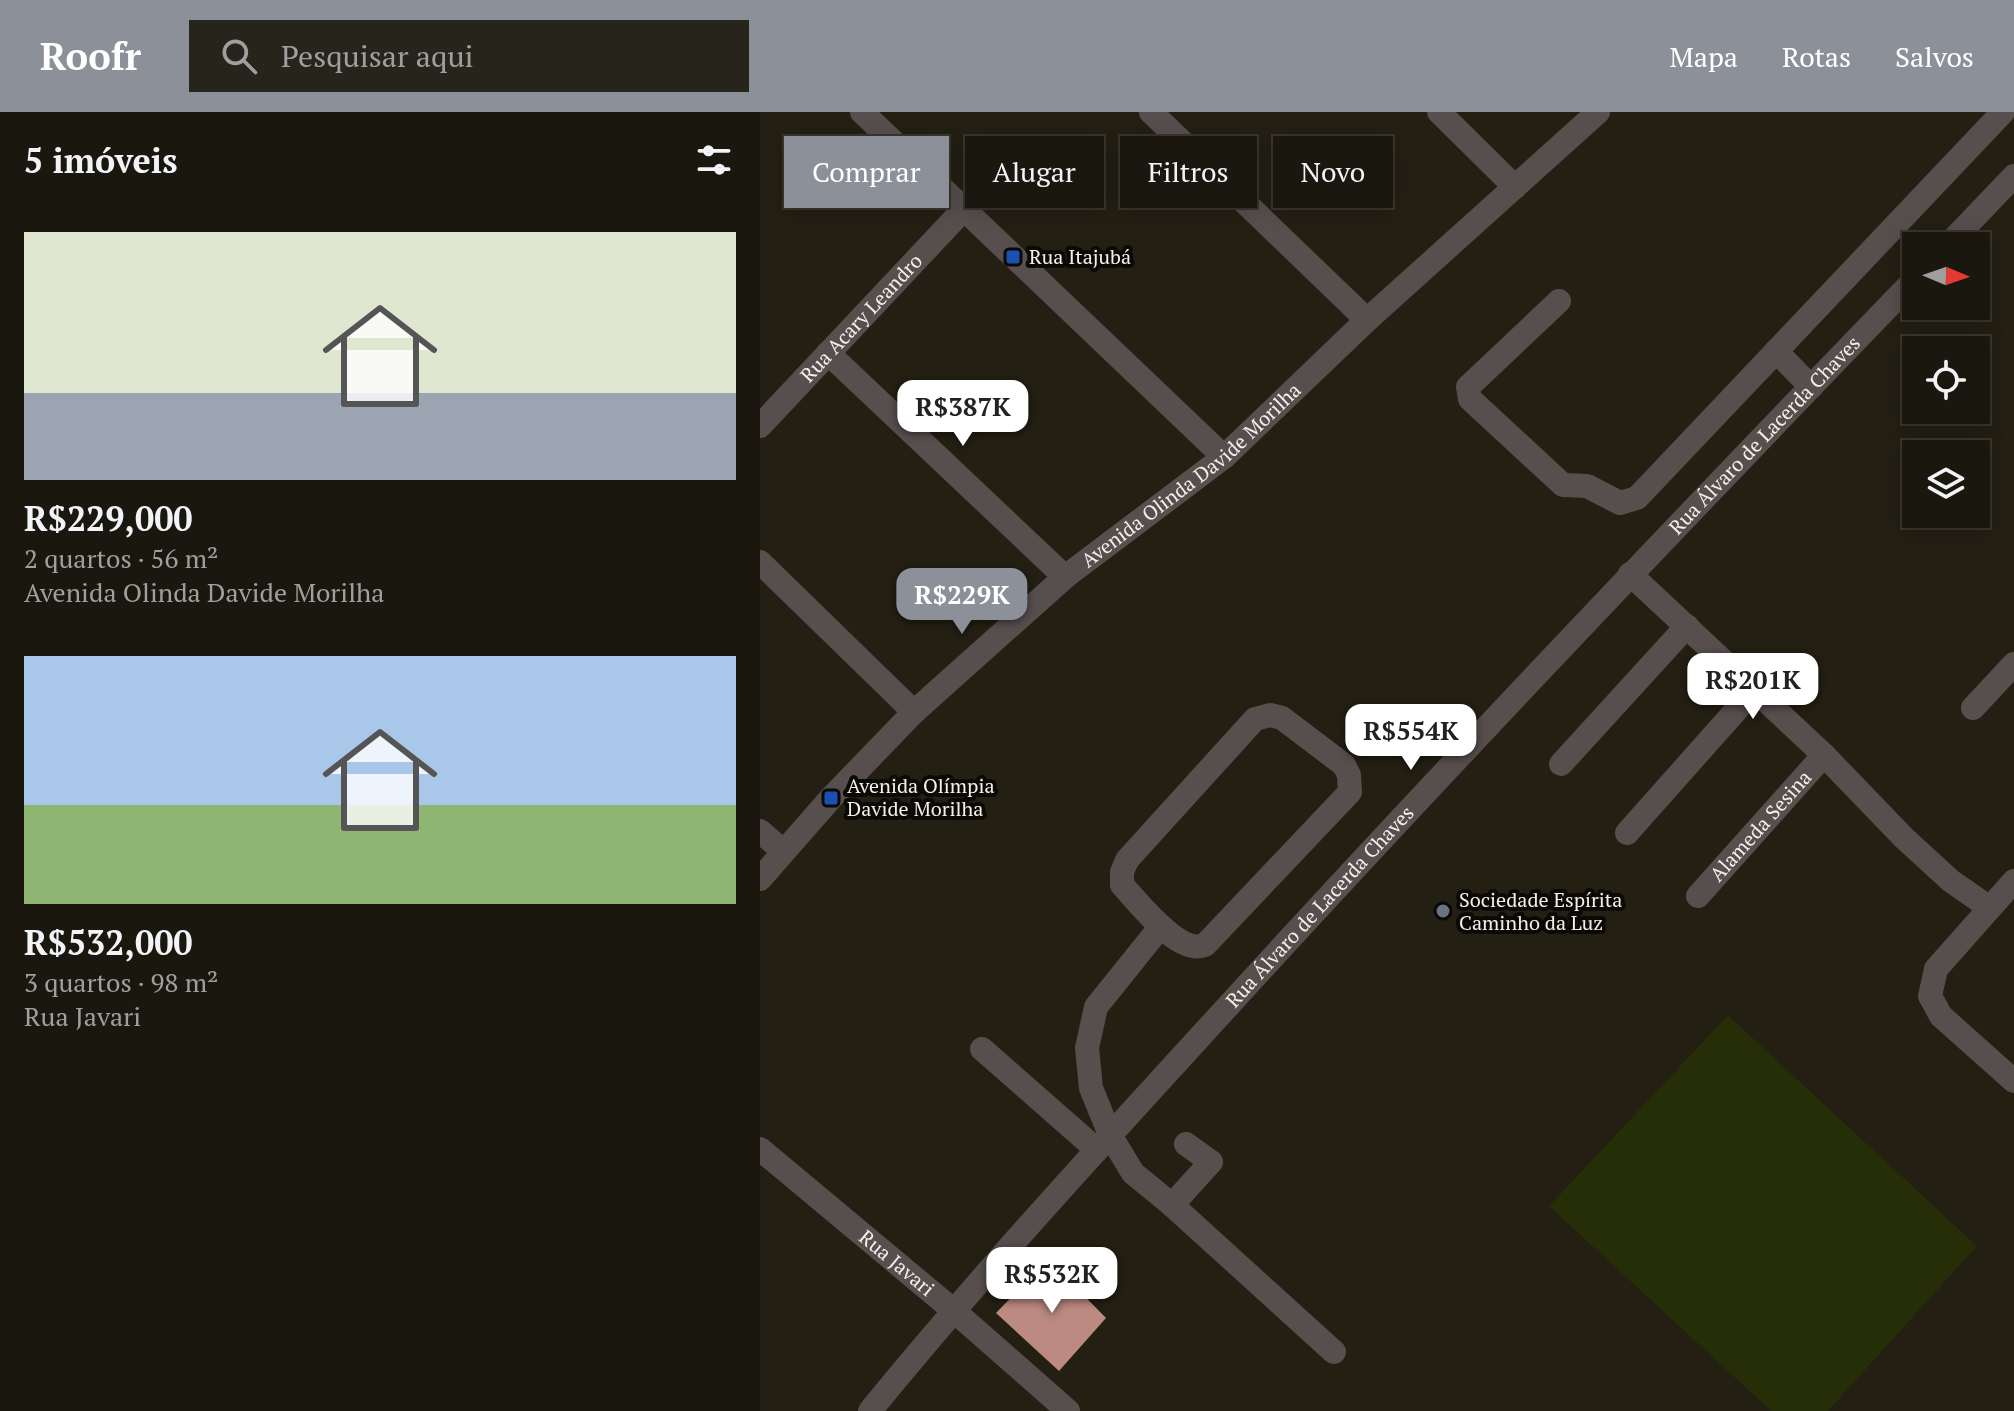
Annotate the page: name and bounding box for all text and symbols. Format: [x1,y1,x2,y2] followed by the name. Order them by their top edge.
[189,20,749,92] search box
[40,31,141,81] text: Roofr
[217,34,261,78] icon: search
[281,36,474,76] text: Pesquisar aqui
[1670,38,1738,75] text: Mapa
[1782,38,1851,75] text: Rotas
[1895,38,1974,75] text: Salvos
[784,136,949,208] chip: Comprar
[965,136,1104,208] chip: Alugar
[1120,136,1257,208] chip: Filtros
[1273,136,1393,208] chip: Novo
[24,138,178,183] text: 5 imóveis
[692,138,736,182] icon: filters
[1902,232,1990,320] north arrow
[1902,232,1990,528] map controls
[1029,243,1131,270] place label: Rua Itajubá
[794,248,928,388] street label: Rua Acary Leandro
[1004,248,1022,266] marker: Rua Itajubá
[308,284,452,428] icon: home
[1663,330,1866,540] street label: Rua Álvaro de Lacerda Chaves
[1902,336,1990,424] button: locate
[1075,376,1306,573] street label: Avenida Olinda Davide Morilha
[898,380,1028,448] pin: R$387K
[915,389,1011,423] text: R$387K
[1902,440,1990,528] button: layers
[24,496,193,541] text: R$229,000
[24,541,218,575] text: 2 quartos · 56 m²
[897,568,1027,636] pin: R$229K
[24,575,384,609] text: Avenida Olinda Davide Morilha
[914,577,1010,611] text: R$229K
[1688,653,1818,721] pin: R$201K
[1705,662,1801,696] text: R$201K
[1346,704,1476,772] pin: R$554K
[308,708,452,852] icon: home
[1363,713,1459,747] text: R$554K
[1703,764,1817,887] street label: Alameda Sesina
[847,772,995,822] place label: Avenida Olímpia Davide Morilha
[822,789,840,807] marker: Avenida Olímpia Davide Morilha
[1219,799,1420,1013] street label: Rua Álvaro de Lacerda Chaves
[1459,886,1622,936] place label: Sociedade Espírita Caminho da Luz
[1434,902,1452,920] marker: Sociedade Espírita Caminho da Luz
[24,920,193,965] text: R$532,000
[24,965,218,999] text: 3 quartos · 98 m²
[24,999,141,1033] text: Rua Javari
[854,1223,940,1302] street label: Rua Javari
[987,1247,1117,1315] pin: R$532K
[1004,1256,1100,1290] text: R$532K

